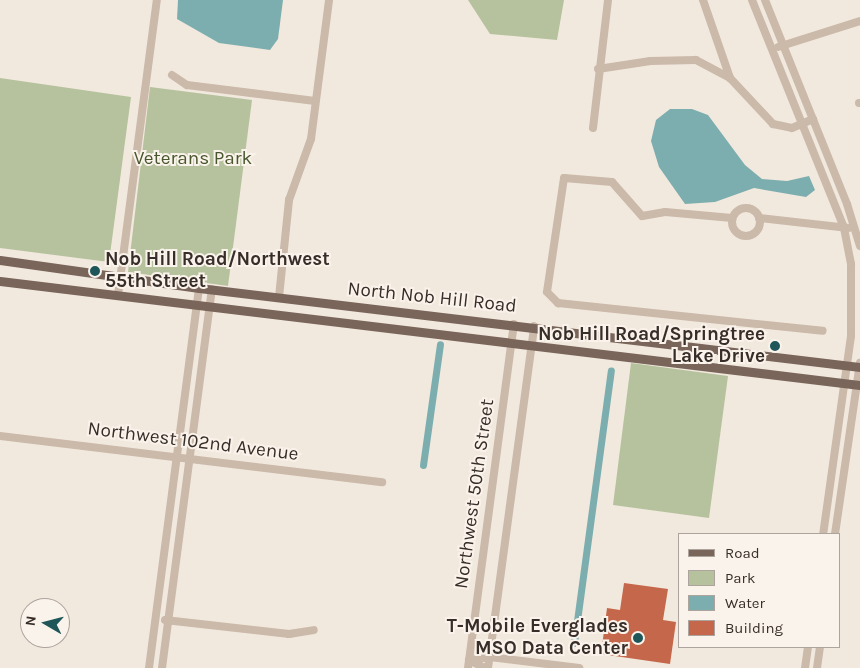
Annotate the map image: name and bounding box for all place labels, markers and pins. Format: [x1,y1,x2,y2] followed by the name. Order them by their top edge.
[105,249,330,293] place label: Nob Hill Road/Northwest 55th Street
[89,265,101,277] marker: Nob Hill Road/Northwest 55th Street
[538,324,765,368] place label: Nob Hill Road/Springtree Lake Drive
[769,340,781,352] marker: Nob Hill Road/Springtree Lake Drive
[447,616,628,660] place label: T-Mobile Everglades MSO Data Center
[632,632,644,644] marker: T-Mobile Everglades MSO Data Center

